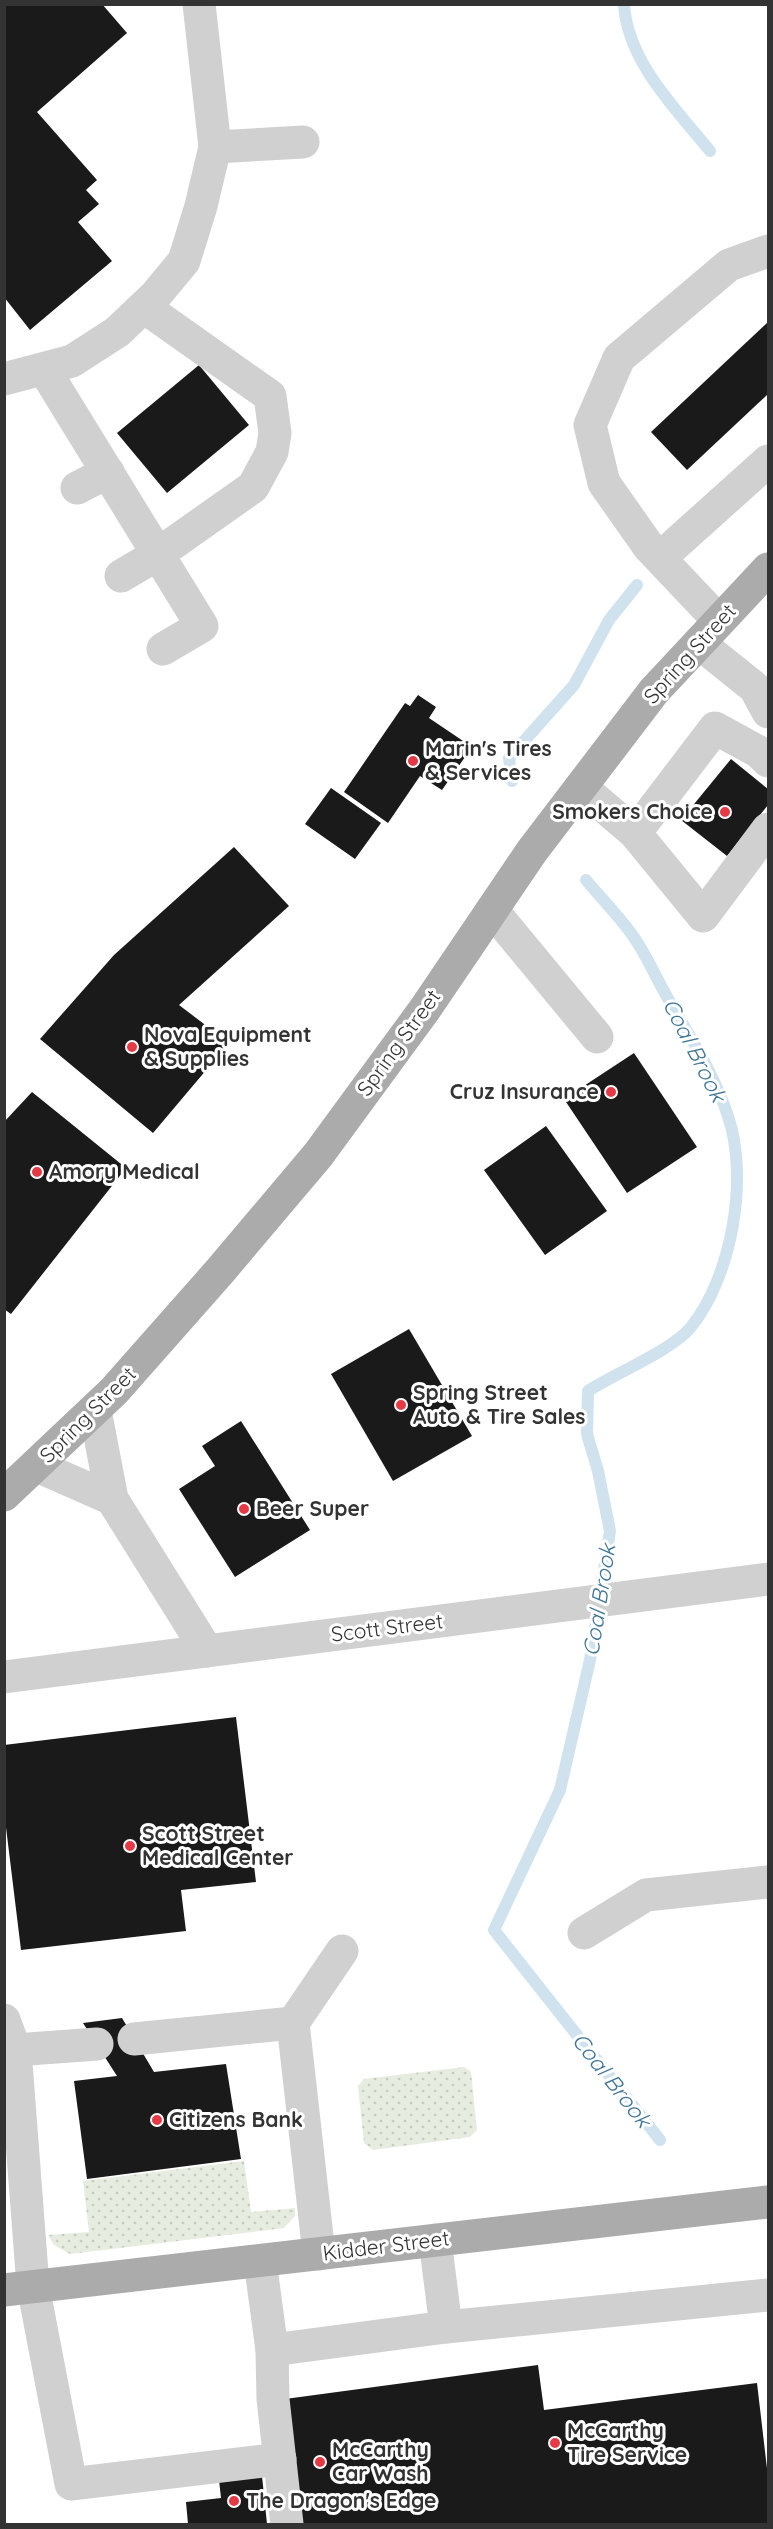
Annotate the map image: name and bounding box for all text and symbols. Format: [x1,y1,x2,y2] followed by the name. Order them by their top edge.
[638,598,741,709] street label: Spring Street
[425,735,552,785] place label: Marin's Tires & Services
[406,754,420,768] marker: Marin's Tires & Services
[552,798,713,824] place label: Smokers Choice
[718,805,732,819] marker: Smokers Choice
[351,984,446,1101] street label: Spring Street
[657,993,734,1109] water label: Coal Brook
[144,1021,312,1071] place label: Nova Equipment & Supplies
[125,1040,139,1054] marker: Nova Equipment & Supplies
[450,1078,599,1104] place label: Cruz Insurance
[604,1085,618,1099] marker: Cruz Insurance
[49,1158,200,1184] place label: Amory Medical
[30,1165,44,1179] marker: Amory Medical
[34,1361,141,1468] street label: Spring Street
[413,1379,586,1429] place label: Spring Street Auto & Tire Sales
[394,1398,408,1412] marker: Spring Street Auto & Tire Sales
[256,1495,369,1521] place label: Beer Super
[237,1502,251,1516] marker: Beer Super
[576,1540,622,1658] water label: Coal Brook
[329,1607,444,1647] street label: Scott Street
[142,1820,293,1870] place label: Scott Street Medical Center
[123,1839,137,1853] marker: Scott Street Medical Center
[566,2027,659,2135] water label: Coal Brook
[169,2106,303,2132] place label: Citizens Bank
[150,2113,164,2127] marker: Citizens Bank
[321,2224,451,2266] street label: Kidder Street
[567,2417,687,2467] place label: McCarthy Tire Service
[332,2436,429,2486] place label: McCarthy Car Wash
[548,2436,562,2450] marker: McCarthy Tire Service
[313,2455,327,2469] marker: McCarthy Car Wash
[246,2487,436,2513] place label: The Dragon's Edge
[227,2494,241,2508] marker: The Dragon's Edge

